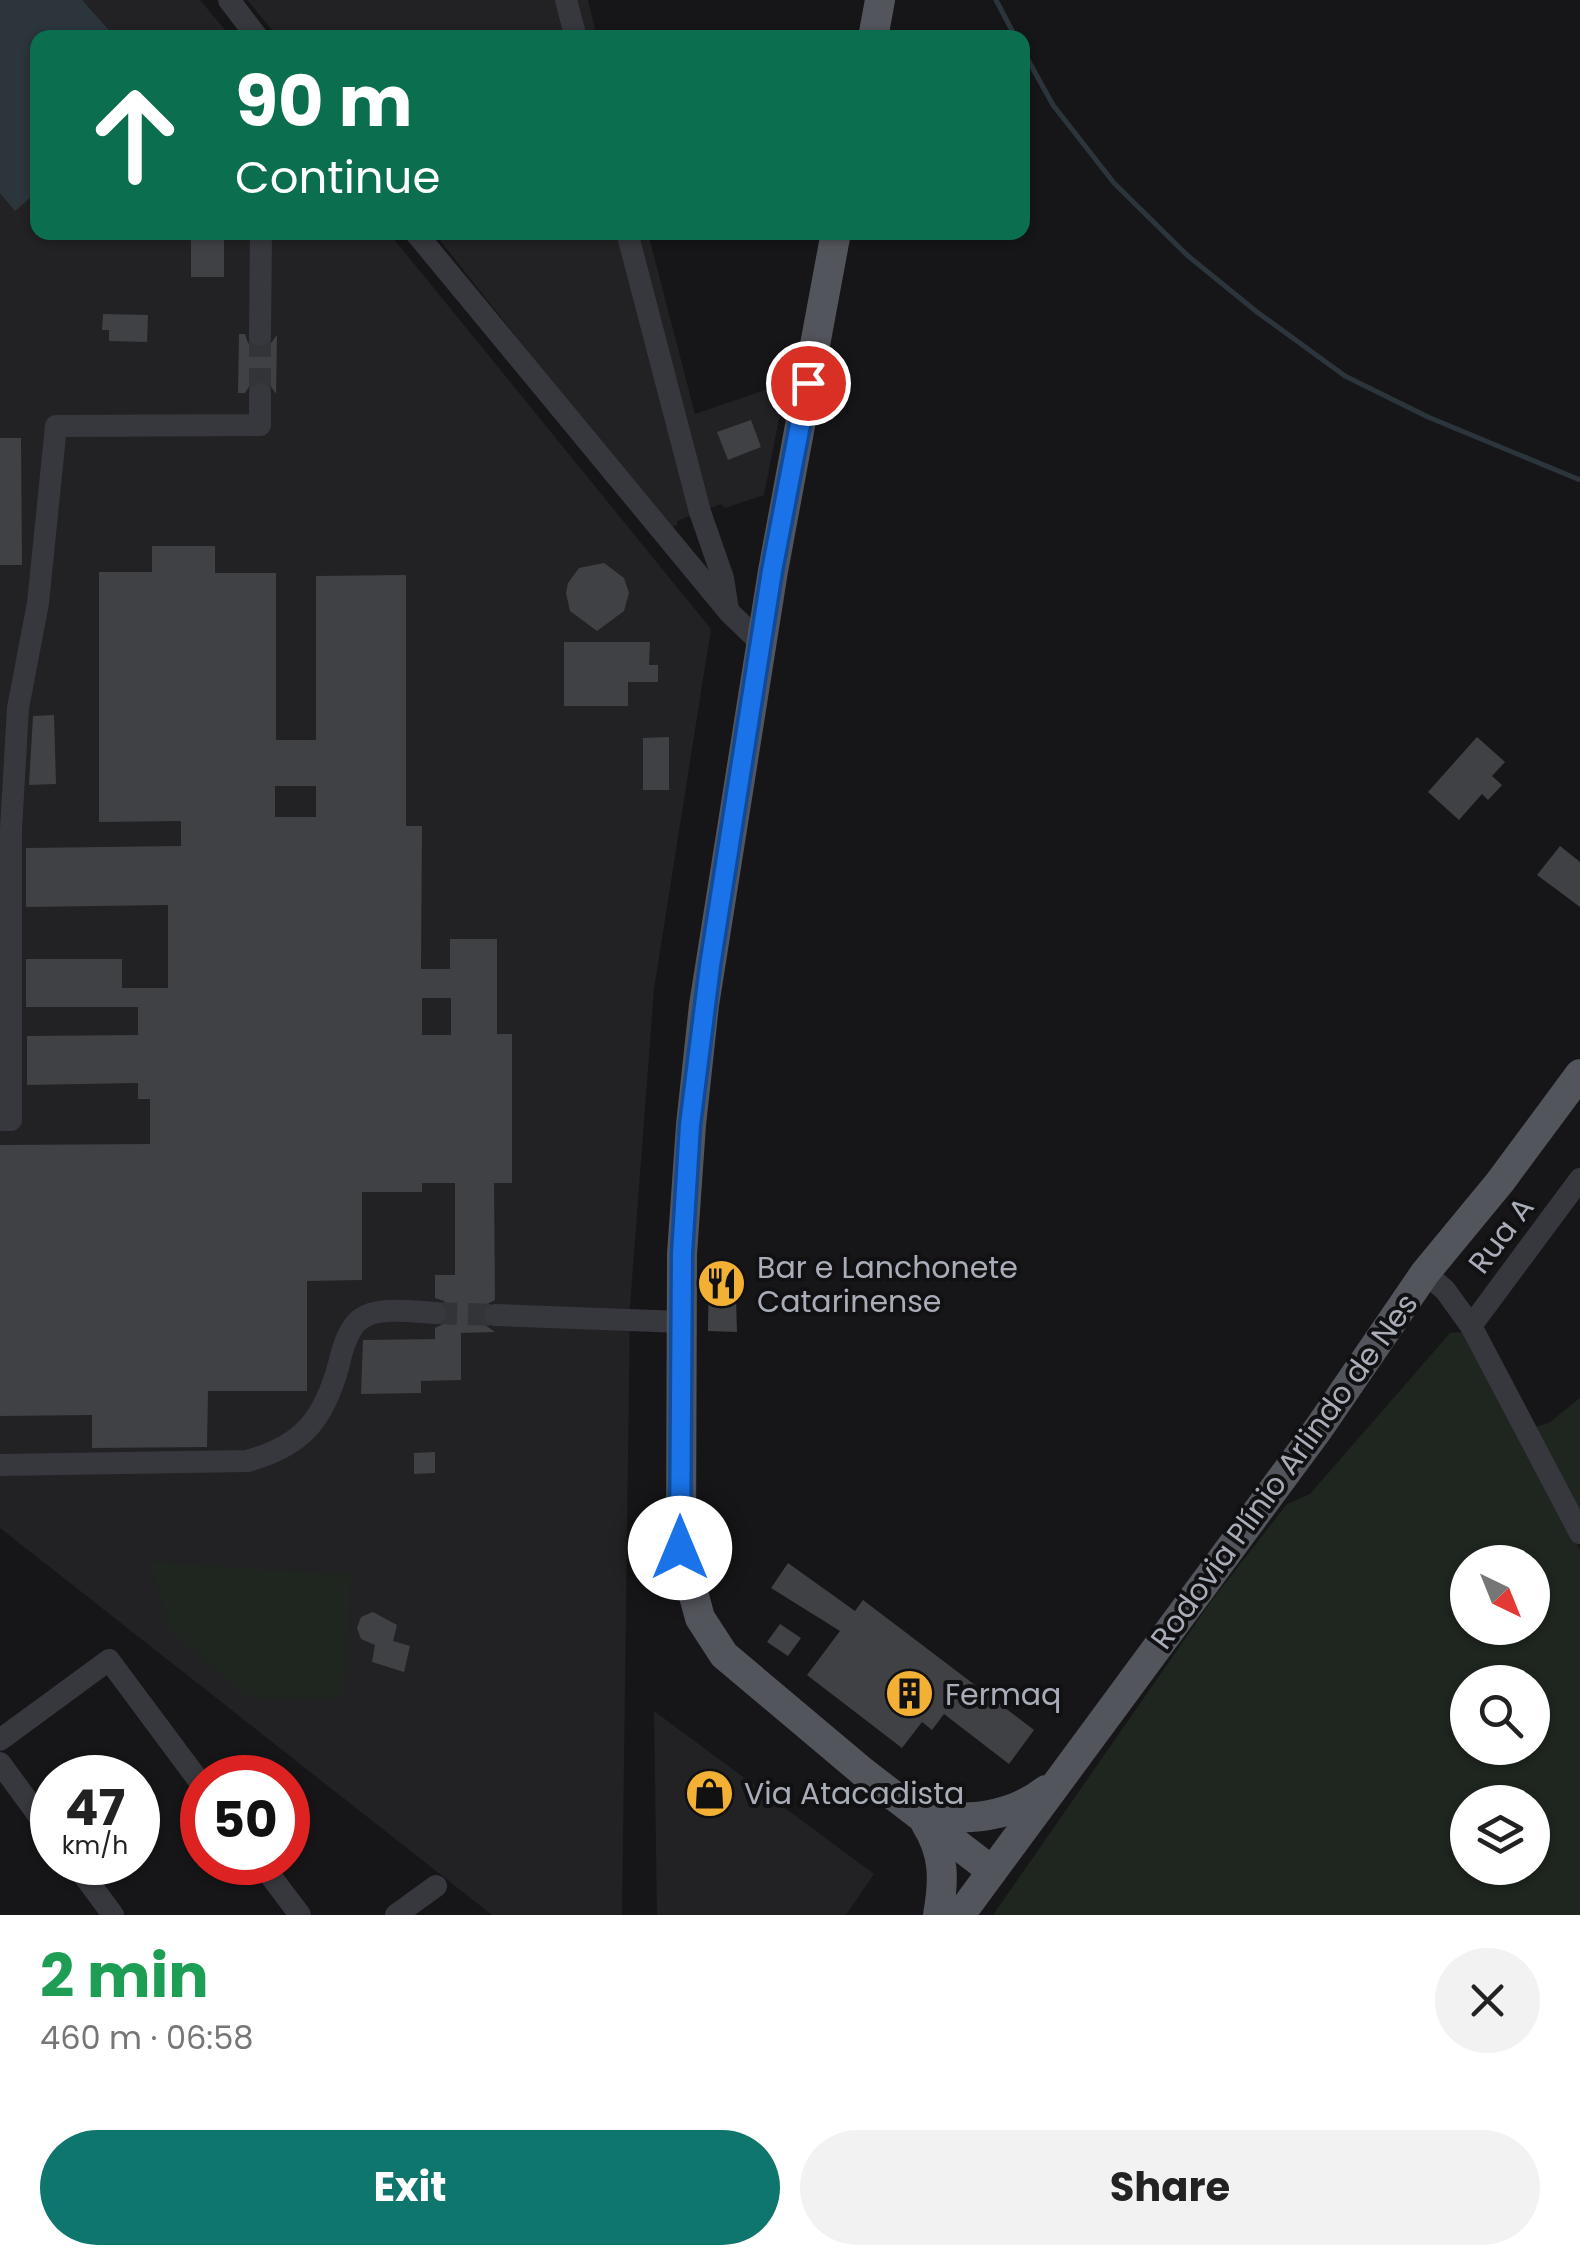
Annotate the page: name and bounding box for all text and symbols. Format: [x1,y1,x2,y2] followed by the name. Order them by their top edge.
[235,52,413,151] text: 90 m
[70,70,200,200] icon: ahead
[235,146,440,209] text: Continue
[766,341,851,426] pin
[781,356,836,411] icon: arrive
[1458,1188,1544,1282] street label: Rua A
[757,1246,1018,1323] place label: Bar e Lanchonete Catarinense
[696,1258,748,1310] restaurant icon: Bar e Lanchonete Catarinense
[1140,1284,1428,1658] street label: Rodovia Plínio Arlindo de Nes
[628,1496,732,1600] position arrow
[1450,1545,1550,1645] north arrow
[1450,1545,1550,1885] map controls
[1450,1665,1550,1765] button: search
[884,1668,936,1720] building icon: Fermaq
[945,1673,1061,1716] place label: Fermaq
[180,1755,310,1885] speed limit sign: 50
[683,1767,735,1819] shop icon: Via Atacadista
[65,1772,125,1843] text: 47
[744,1772,964,1815] place label: Via Atacadista
[1450,1785,1550,1885] button: layers
[62,1828,128,1863] text: km/h
[40,1934,209,2018] text: 2 min
[1435,1948,1540,2053] button: close
[40,2015,253,2060] text: 460 m · 06:58
[40,2130,780,2245] button: Exit
[800,2130,1540,2245] button: Share

